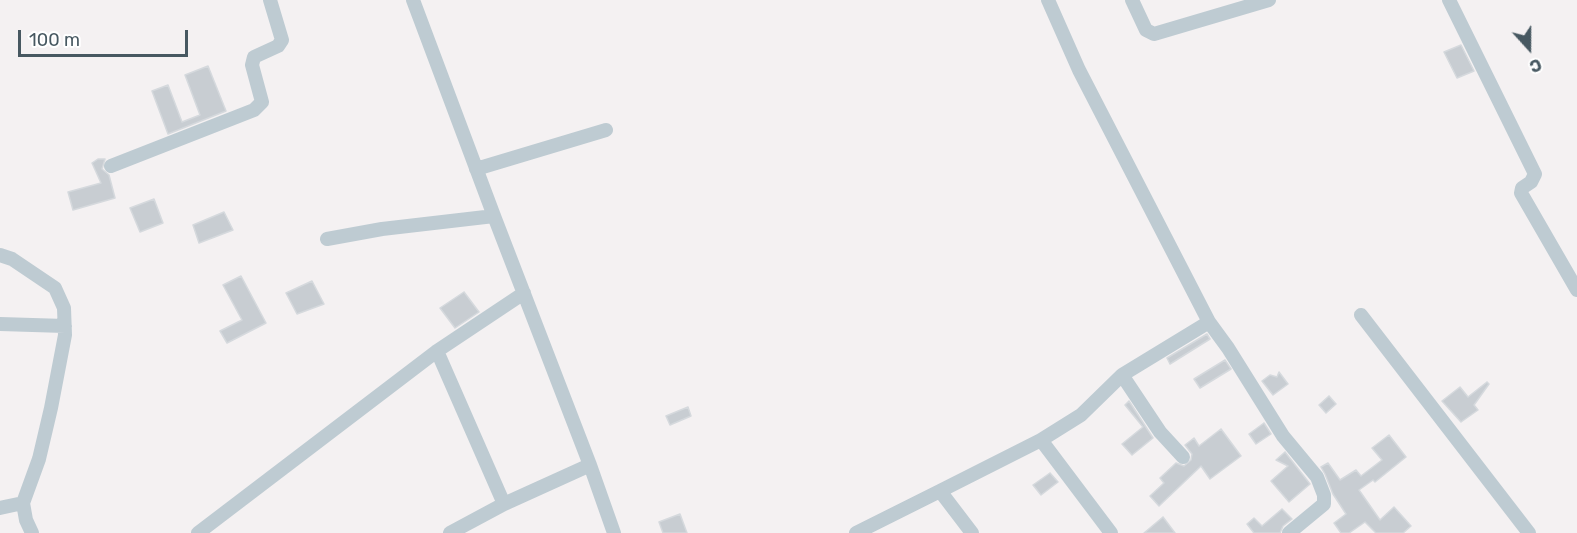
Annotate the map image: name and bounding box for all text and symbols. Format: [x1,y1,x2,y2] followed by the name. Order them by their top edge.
[21,18,190,56] scale bar
[1499,18,1559,78] north arrow
[29,29,80,51] text: 100 m
[1527,54,1544,76] text: С

